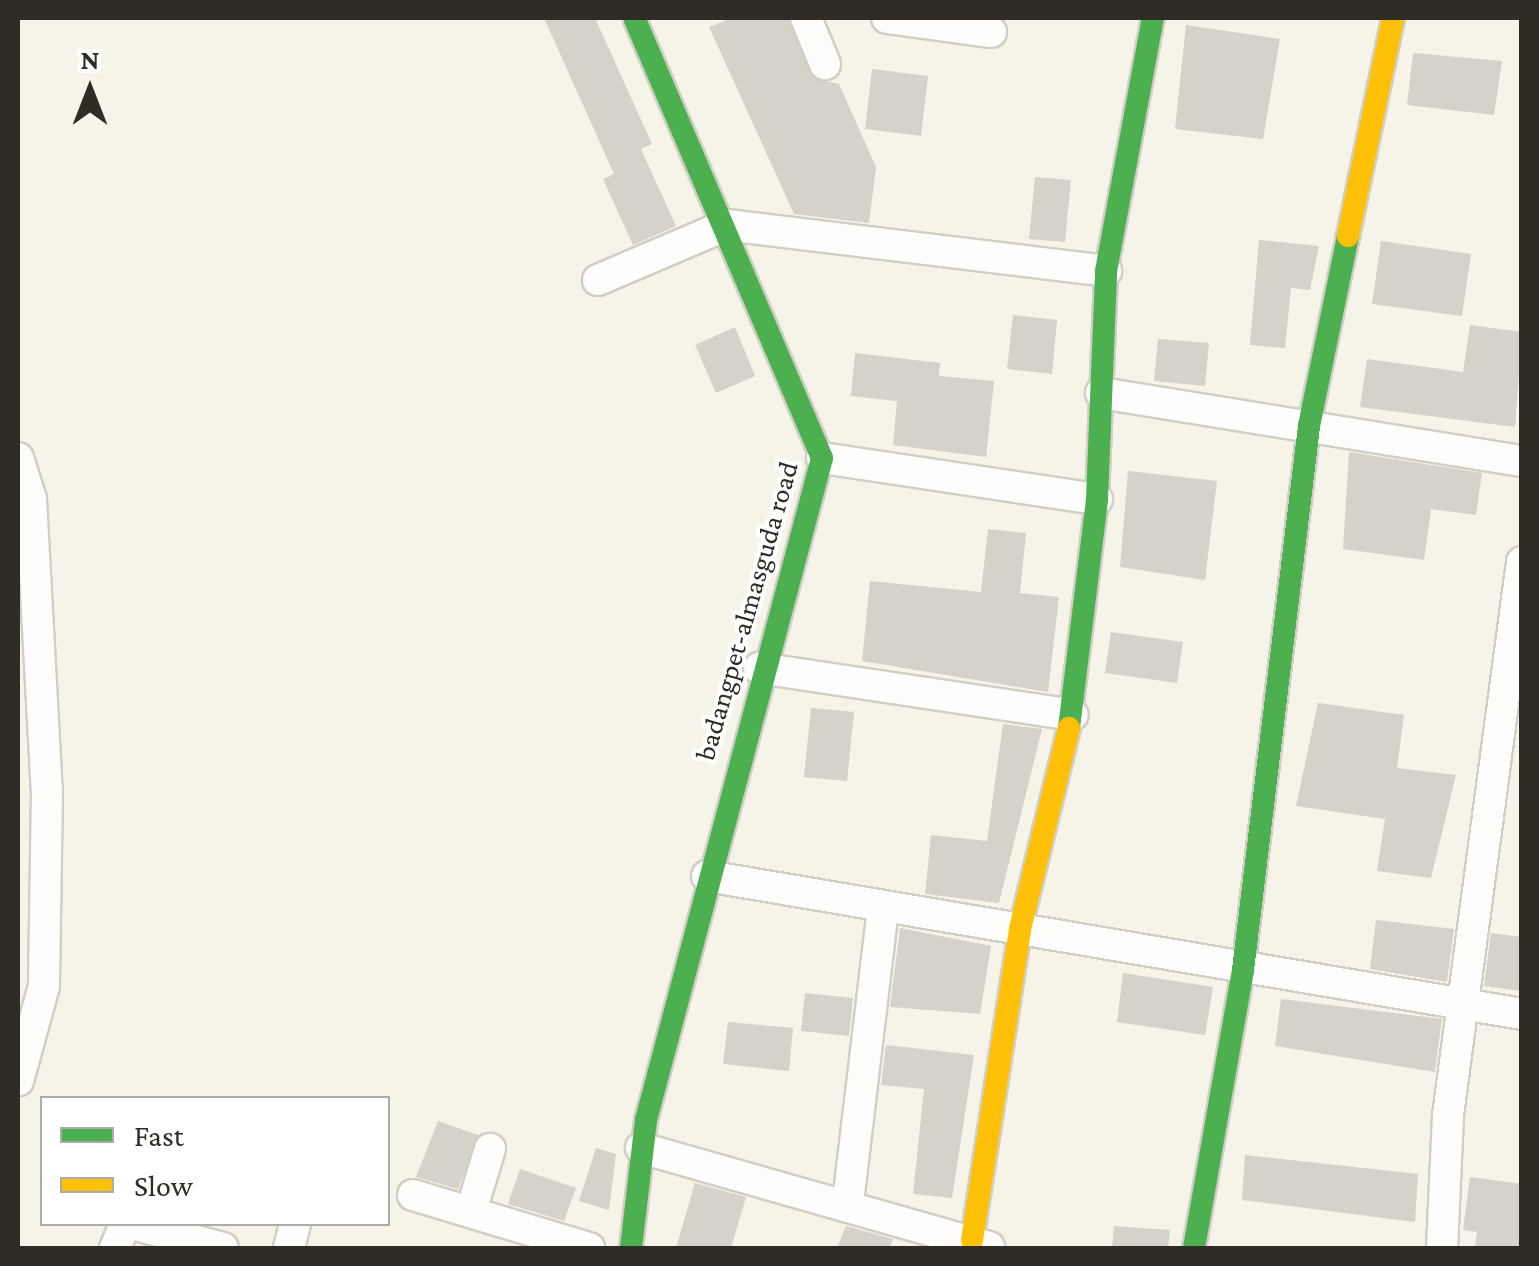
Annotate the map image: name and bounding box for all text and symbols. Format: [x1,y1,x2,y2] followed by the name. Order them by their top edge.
[40,40,140,140] north arrow
[80,44,100,75] text: N
[688,458,806,764] street label: badangpet-almasguda road
[40,1096,390,1226] legend
[134,1119,184,1152] text: Fast
[134,1169,193,1202] text: Slow

